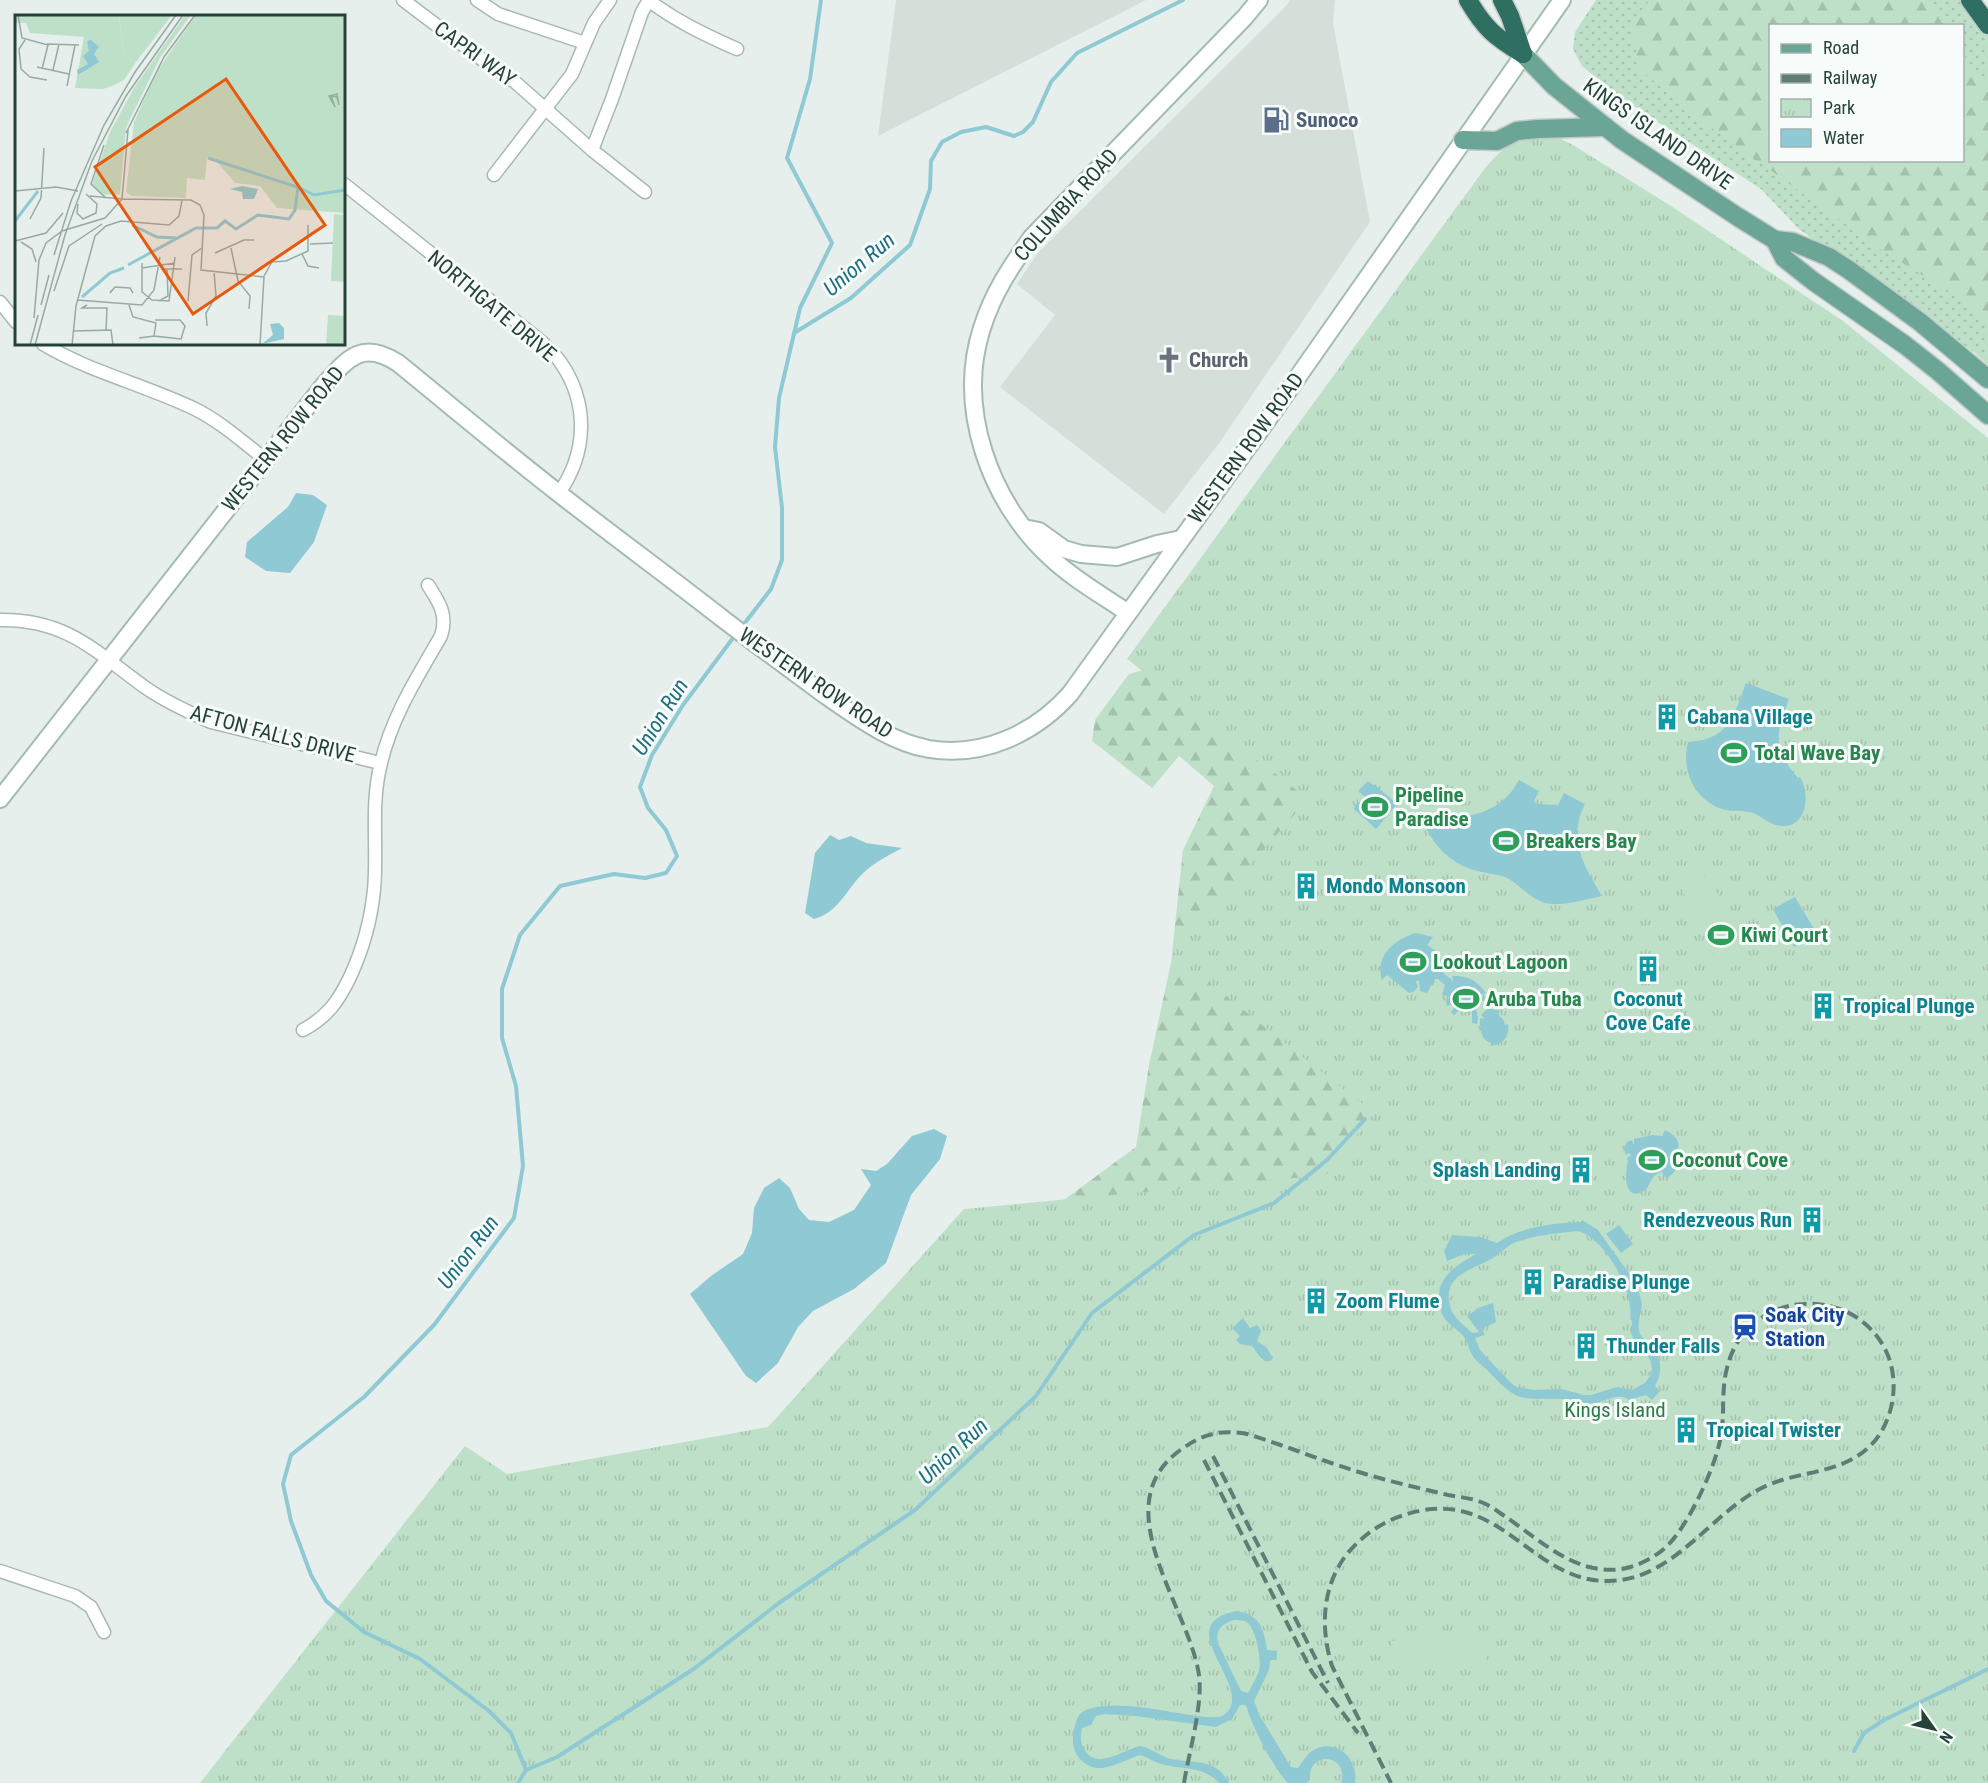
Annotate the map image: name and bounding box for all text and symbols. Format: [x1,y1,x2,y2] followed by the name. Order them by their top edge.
[15,15,345,345] inset map
[430,16,520,92] street label: CAPRI WAY
[1769,24,1964,162] legend
[1823,37,1859,58] text: Road
[1823,67,1878,88] text: Railway
[1579,73,1737,195] street label: KINGS ISLAND DRIVE
[1823,97,1855,118] text: Park
[1261,105,1291,135] fuel station icon: Sunoco
[1296,108,1359,132] place label: Sunoco
[1823,127,1865,148] text: Water
[1009,144,1123,266] street label: COLUMBIA ROAD
[818,227,900,301] water label: Union Run
[423,245,561,367] street label: NORTHGATE DRIVE
[1154,345,1184,375] church icon: Church
[1189,348,1248,372] place label: Church
[217,362,349,516] street label: WESTERN ROW ROAD
[1183,368,1309,528] street label: WESTERN ROW ROAD
[735,623,897,743] street label: WESTERN ROW ROAD
[627,674,693,760] water label: Union Run
[188,700,358,768] street label: AFTON FALLS DRIVE
[1652,702,1682,732] building icon: Cabana Village
[1687,705,1813,729] place label: Cabana Village
[1719,738,1749,768] sports icon: Total Wave Bay
[1754,741,1881,765] place label: Total Wave Bay
[1395,783,1469,831] place label: Pipeline Paradise
[1360,792,1390,822] sports icon: Pipeline Paradise
[1491,826,1521,856] sports icon: Breakers Bay
[1526,829,1637,853] place label: Breakers Bay
[1291,871,1321,901] building icon: Mondo Monsoon
[1326,874,1466,898] place label: Mondo Monsoon
[1706,920,1736,950] sports icon: Kiwi Court
[1741,923,1828,947] place label: Kiwi Court
[1398,947,1428,977] sports icon: Lookout Lagoon
[1433,950,1568,974] place label: Lookout Lagoon
[1633,954,1663,984] building icon: Coconut Cove Cafe
[1451,984,1481,1014] sports icon: Aruba Tuba
[1486,987,1582,1011] place label: Aruba Tuba
[1606,987,1690,1035] place label: Coconut Cove Cafe
[1808,991,1838,1021] building icon: Tropical Plunge
[1843,994,1975,1018] place label: Tropical Plunge
[1637,1145,1667,1175] sports icon: Coconut Cove
[1672,1148,1788,1172] place label: Coconut Cove
[1566,1155,1596,1185] building icon: Splash Landing
[1432,1158,1561,1182] place label: Splash Landing
[1797,1205,1827,1235] building icon: Rendezveous Run
[1643,1208,1792,1232] place label: Rendezveous Run
[432,1210,504,1294] water label: Union Run
[1518,1267,1548,1297] building icon: Paradise Plunge
[1553,1270,1690,1294] place label: Paradise Plunge
[1301,1286,1331,1316] building icon: Zoom Flume
[1336,1289,1439,1313] place label: Zoom Flume
[1765,1303,1845,1351] place label: Soak City Station
[1730,1312,1760,1342] station icon: Soak City Station
[1571,1331,1601,1361] building icon: Thunder Falls
[1606,1334,1720,1358] place label: Thunder Falls
[1564,1398,1666,1422] park label: Kings Island
[913,1413,993,1489] water label: Union Run
[1671,1415,1701,1445] building icon: Tropical Twister
[1706,1418,1841,1442] place label: Tropical Twister
[1904,1699,1964,1759] north arrow
[1935,1728,1957,1746] text: N

